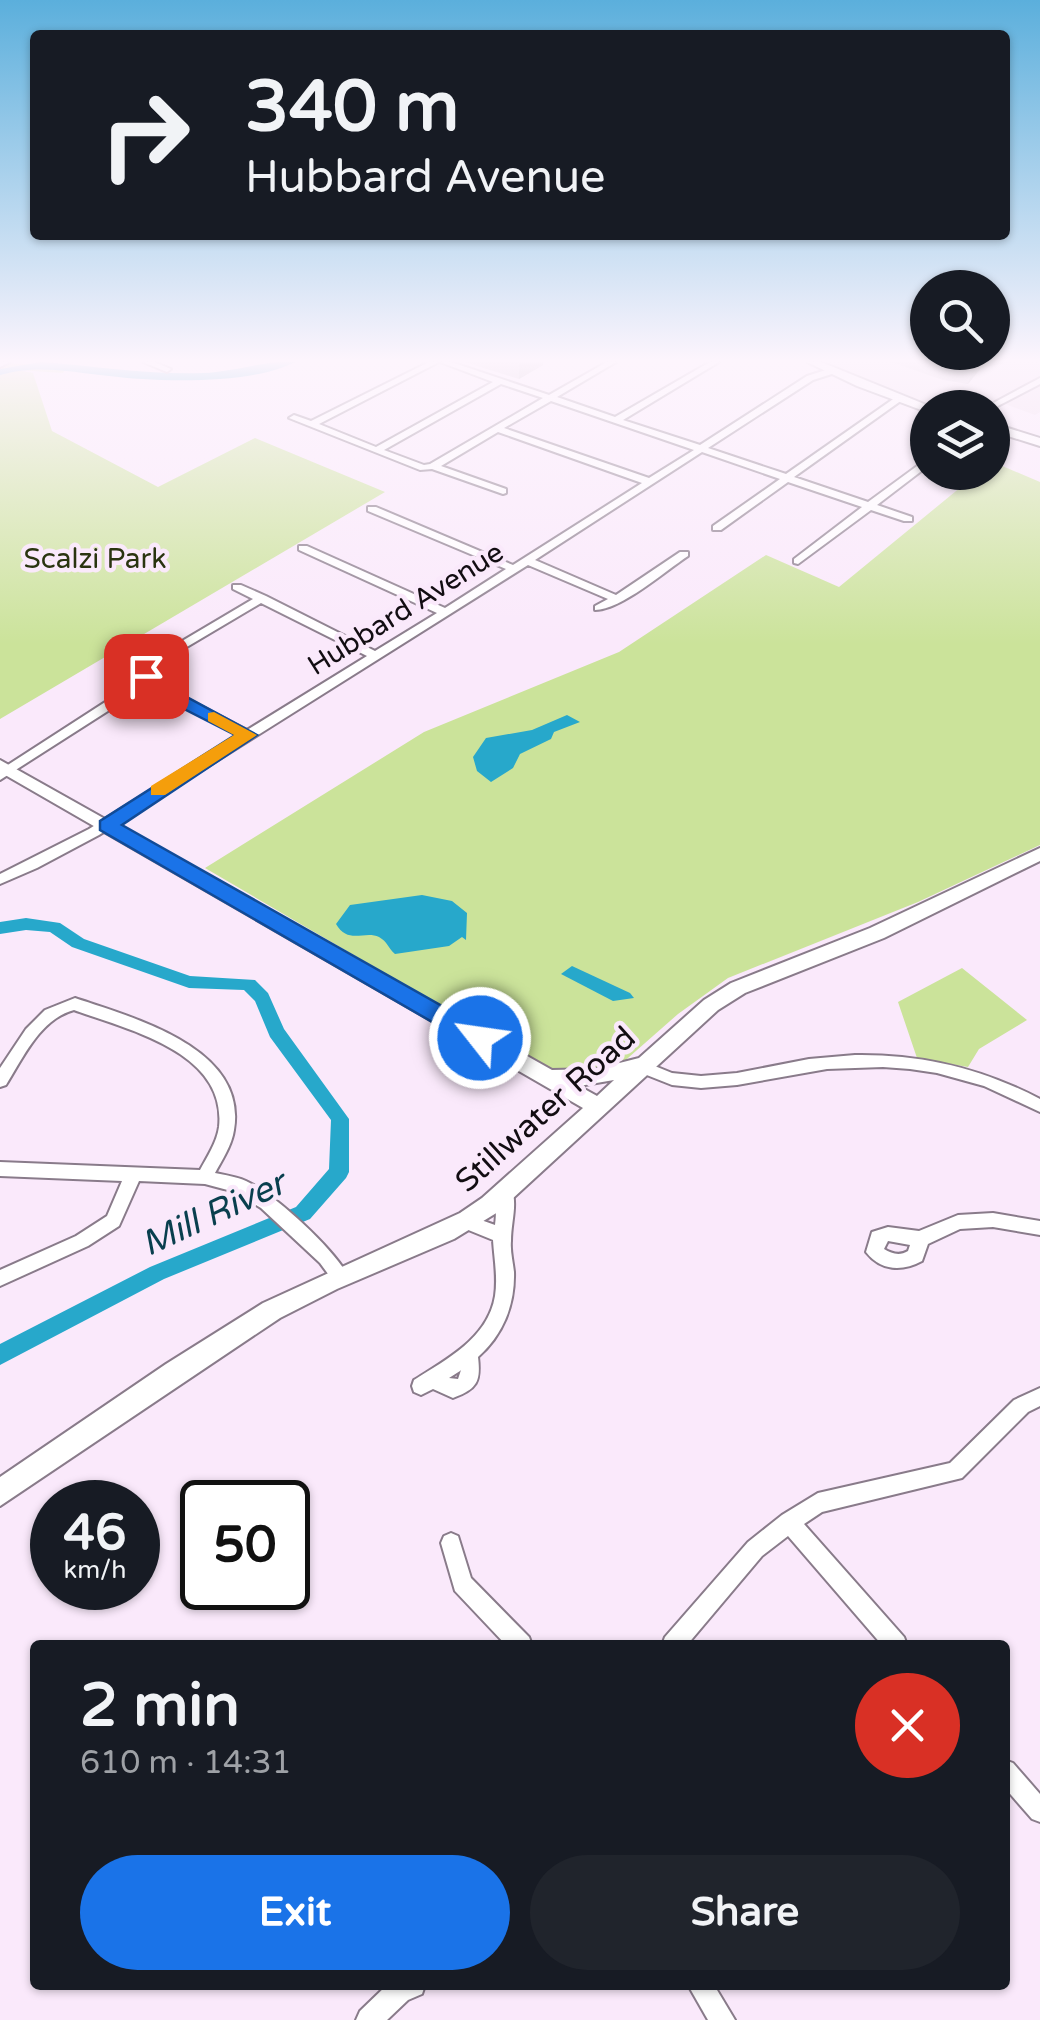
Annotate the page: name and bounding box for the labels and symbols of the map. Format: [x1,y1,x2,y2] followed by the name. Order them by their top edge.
[301,535,510,683] street label: Hubbard Avenue
[24,542,166,576] park label: Scalzi Park
[104,634,189,719] pin
[428,986,532,1090] position arrow
[448,1019,643,1200] street label: Stillwater Road
[135,1160,296,1265] water label: Mill River
[180,1480,310,1610] speed limit sign: 50

